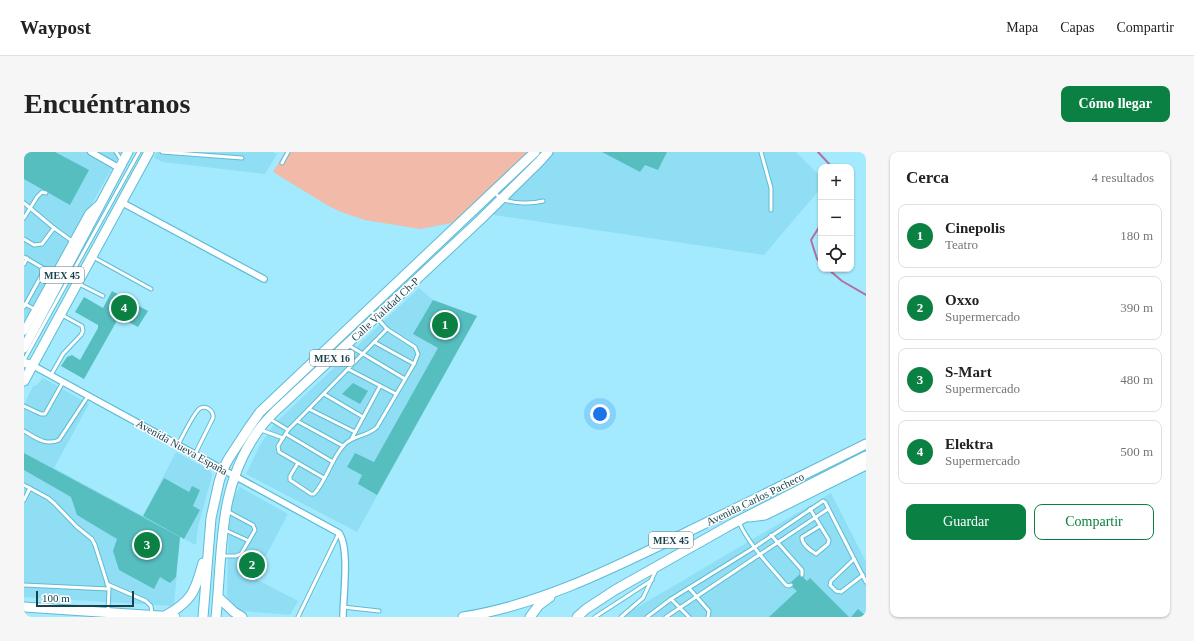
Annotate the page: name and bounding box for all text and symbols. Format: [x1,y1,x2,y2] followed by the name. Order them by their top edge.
[20,17,91,38] text: Waypost
[1006,20,1038,35] text: Mapa
[1060,20,1094,35] text: Capas
[1116,20,1174,35] text: Compartir
[1061,86,1170,122] button: Cómo llegar
[24,88,190,119] text: Encuéntranos
[818,164,854,272] map controls
[818,164,854,200] button: +
[906,168,949,187] text: Cerca
[1092,170,1154,185] text: 4 resultados
[818,200,854,236] button: −
[945,220,1005,236] text: Cinepolis
[917,228,923,243] text: 1
[1120,228,1153,243] text: 180 m
[818,236,854,272] button: locate
[945,237,978,252] text: Teatro
[40,267,84,283] road number: MEX 45
[349,274,421,344] street label: Calle Vialidad Ch-P
[945,292,979,308] text: Oxxo
[111,293,137,323] pin: 4
[917,300,923,315] text: 2
[1120,300,1153,315] text: 390 m
[945,309,1020,324] text: Supermercado
[432,310,458,340] pin: 1
[310,350,354,366] road number: MEX 16
[945,364,992,380] text: S-Mart
[917,372,923,387] text: 3
[1120,372,1153,387] text: 480 m
[945,381,1020,396] text: Supermercado
[590,404,610,424] your location
[134,417,230,477] street label: Avenida Nueva España
[945,436,993,452] text: Elektra
[917,444,923,459] text: 4
[1120,444,1153,459] text: 500 m
[945,453,1020,468] text: Supermercado
[704,470,806,528] street label: Avenida Carlos Pacheco
[906,504,1026,540] button: Guardar
[1034,504,1154,540] button: Compartir
[134,530,160,560] pin: 3
[649,532,693,548] road number: MEX 45
[239,550,265,580] pin: 2
[36,589,134,608] scale bar
[42,592,70,604] text: 100 m

